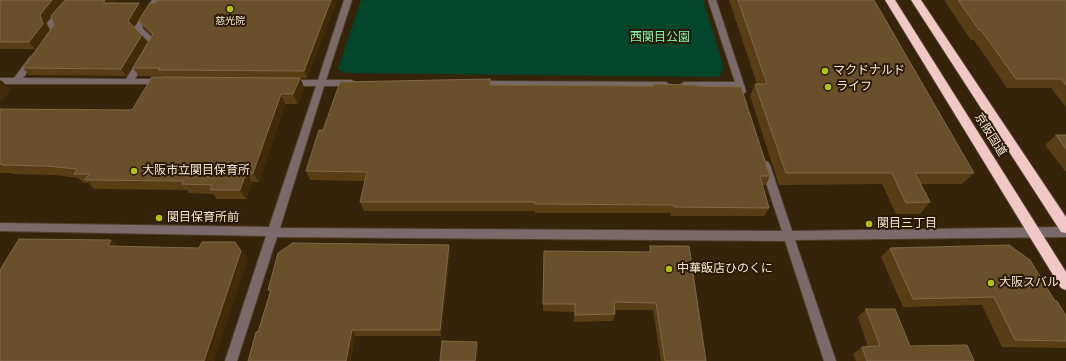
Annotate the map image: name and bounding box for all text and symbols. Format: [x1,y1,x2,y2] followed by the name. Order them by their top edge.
[225,4,235,14] marker: 慈光院
[215,15,245,27] place label: 慈光院
[630,31,690,45] park label: 西関目公園
[833,64,905,78] place label: マクドナルド
[820,66,830,76] marker: マクドナルド
[836,80,872,94] place label: ライフ
[823,82,833,92] marker: ライフ
[971,111,1009,159] street label: 京阪国道
[142,164,250,178] place label: 大阪市立関目保育所
[129,166,139,176] marker: 大阪市立関目保育所
[167,211,239,225] place label: 関目保育所前
[154,213,164,223] marker: 関目保育所前
[877,217,937,231] place label: 関目三丁目
[864,219,874,229] marker: 関目三丁目
[677,262,773,276] place label: 中華飯店ひのくに
[664,264,674,274] marker: 中華飯店ひのくに
[999,276,1059,290] place label: 大阪スバル
[986,278,996,288] marker: 大阪スバル

